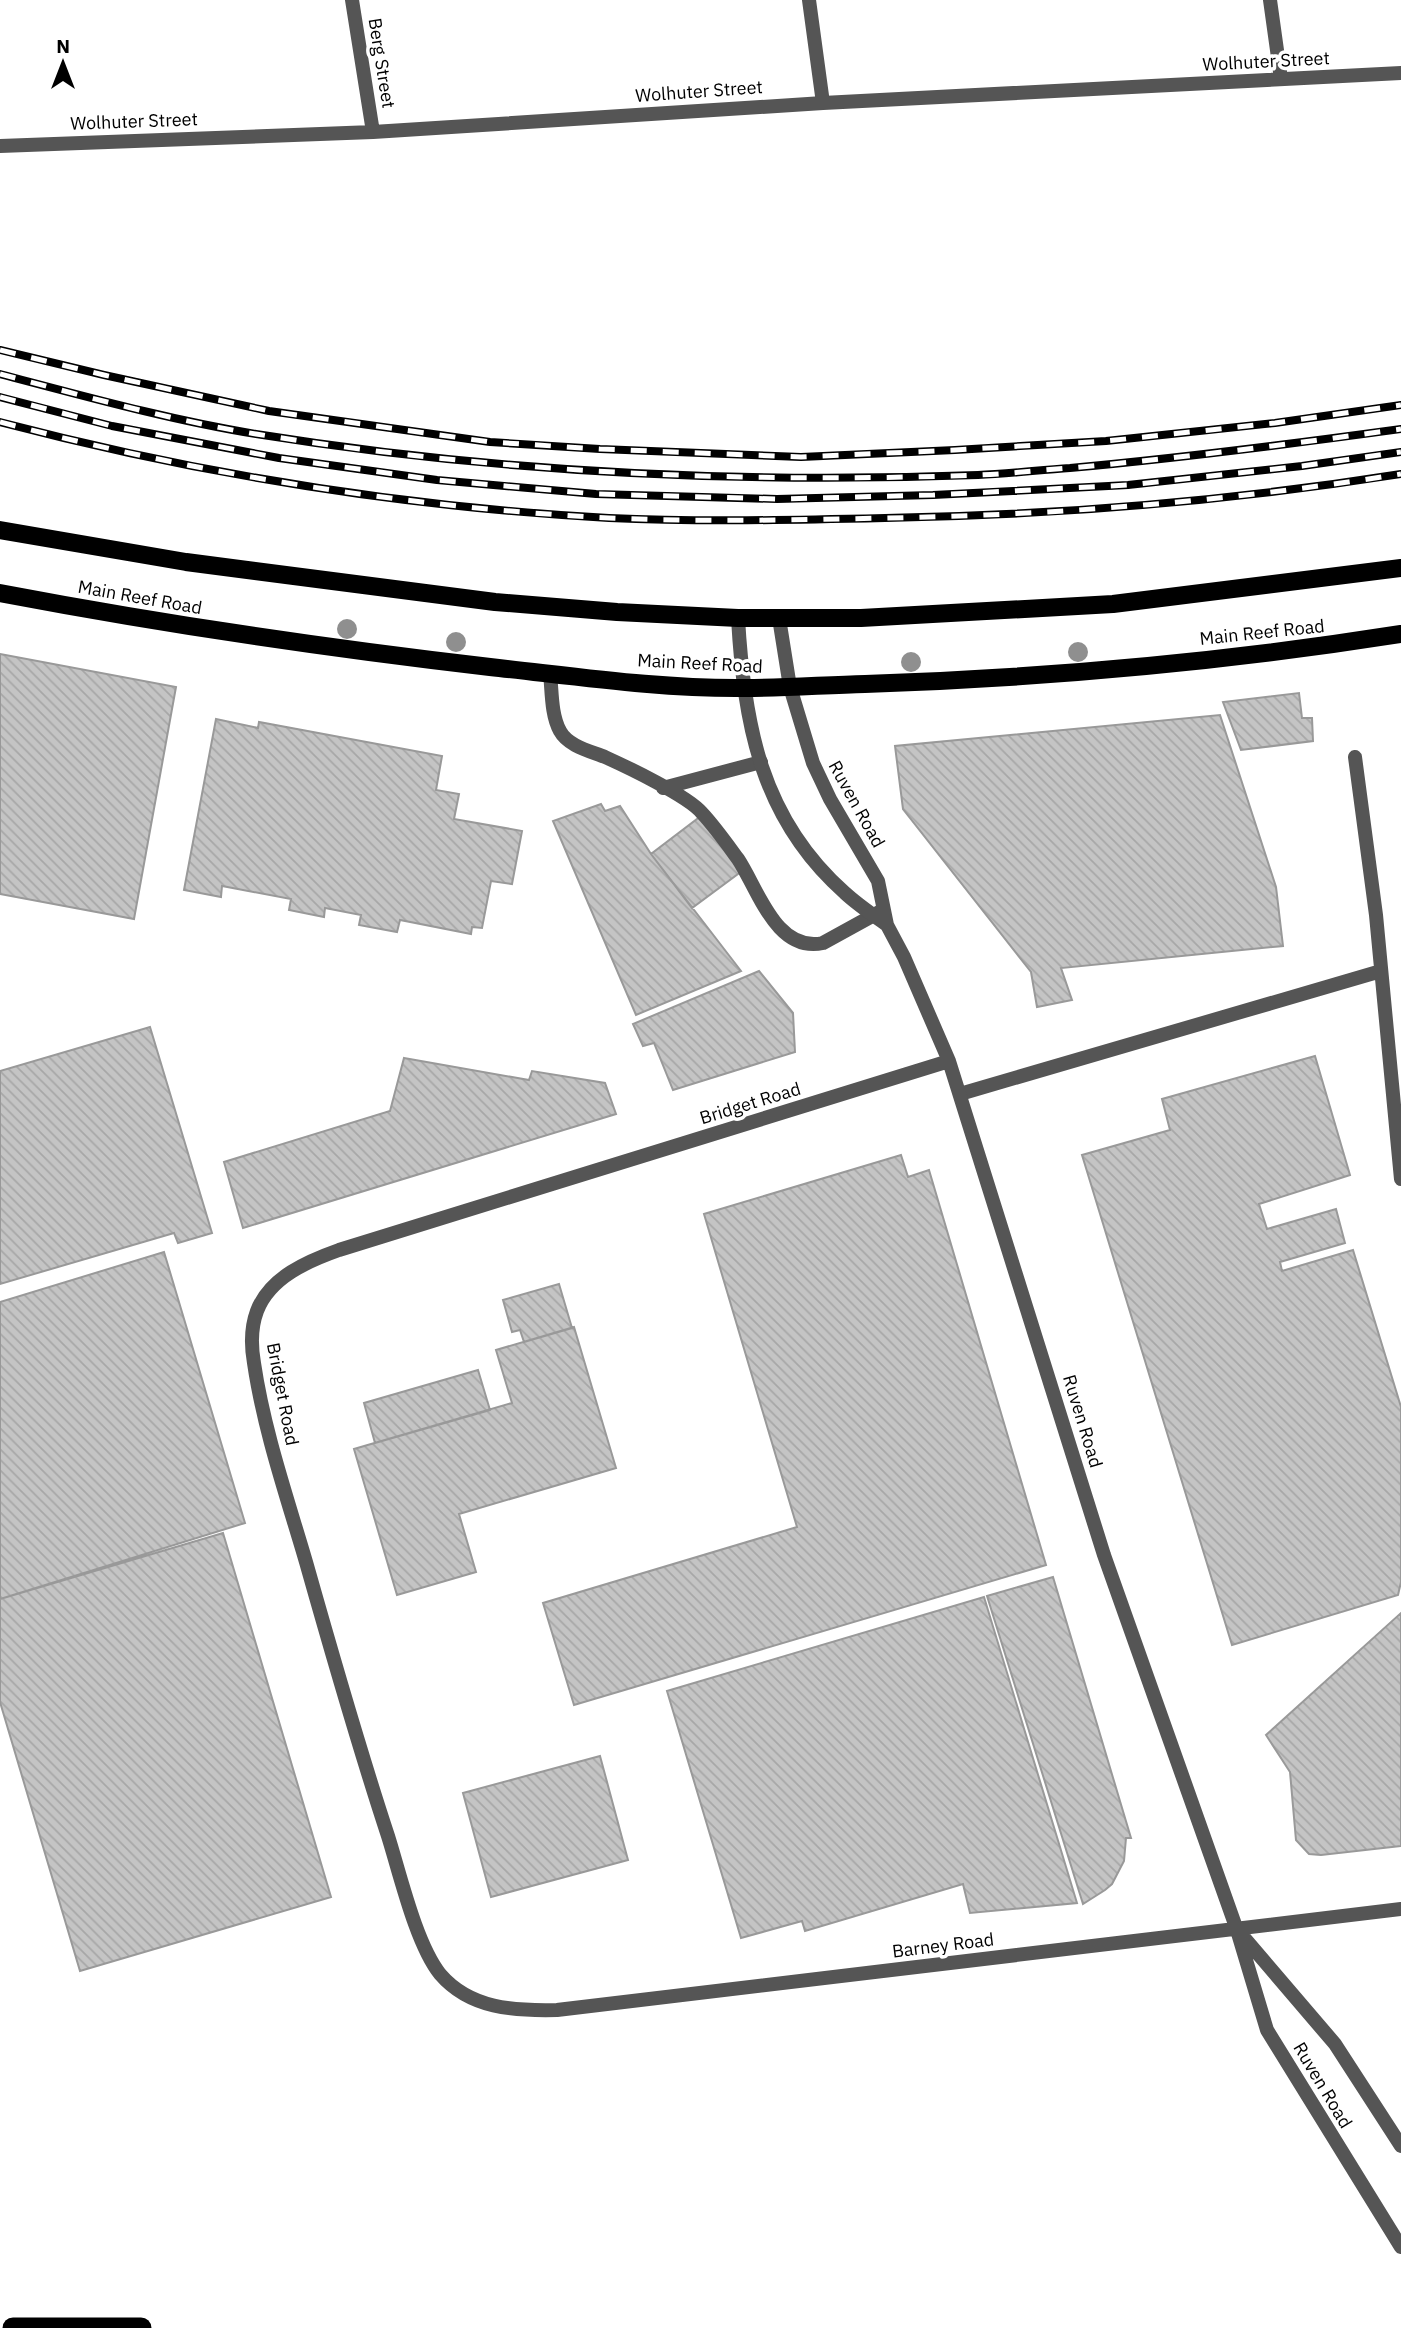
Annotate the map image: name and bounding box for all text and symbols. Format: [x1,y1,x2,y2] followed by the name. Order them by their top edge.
[364,16,400,110] street label: Berg Street
[28,28,98,98] north arrow
[56,34,70,58] text: N
[1202,46,1330,76] street label: Wolhuter Street
[635,75,763,107] street label: Wolhuter Street
[70,107,198,135] street label: Wolhuter Street
[76,575,204,619] street label: Main Reef Road
[1198,614,1326,650] street label: Main Reef Road
[637,648,763,678] street label: Main Reef Road
[824,756,890,852] street label: Ruven Road
[697,1077,803,1129] street label: Bridget Road
[262,1341,304,1447] street label: Bridget Road
[1058,1372,1108,1470] street label: Ruven Road
[891,1927,995,1963] street label: Barney Road
[1288,2038,1358,2132] street label: Ruven Road

